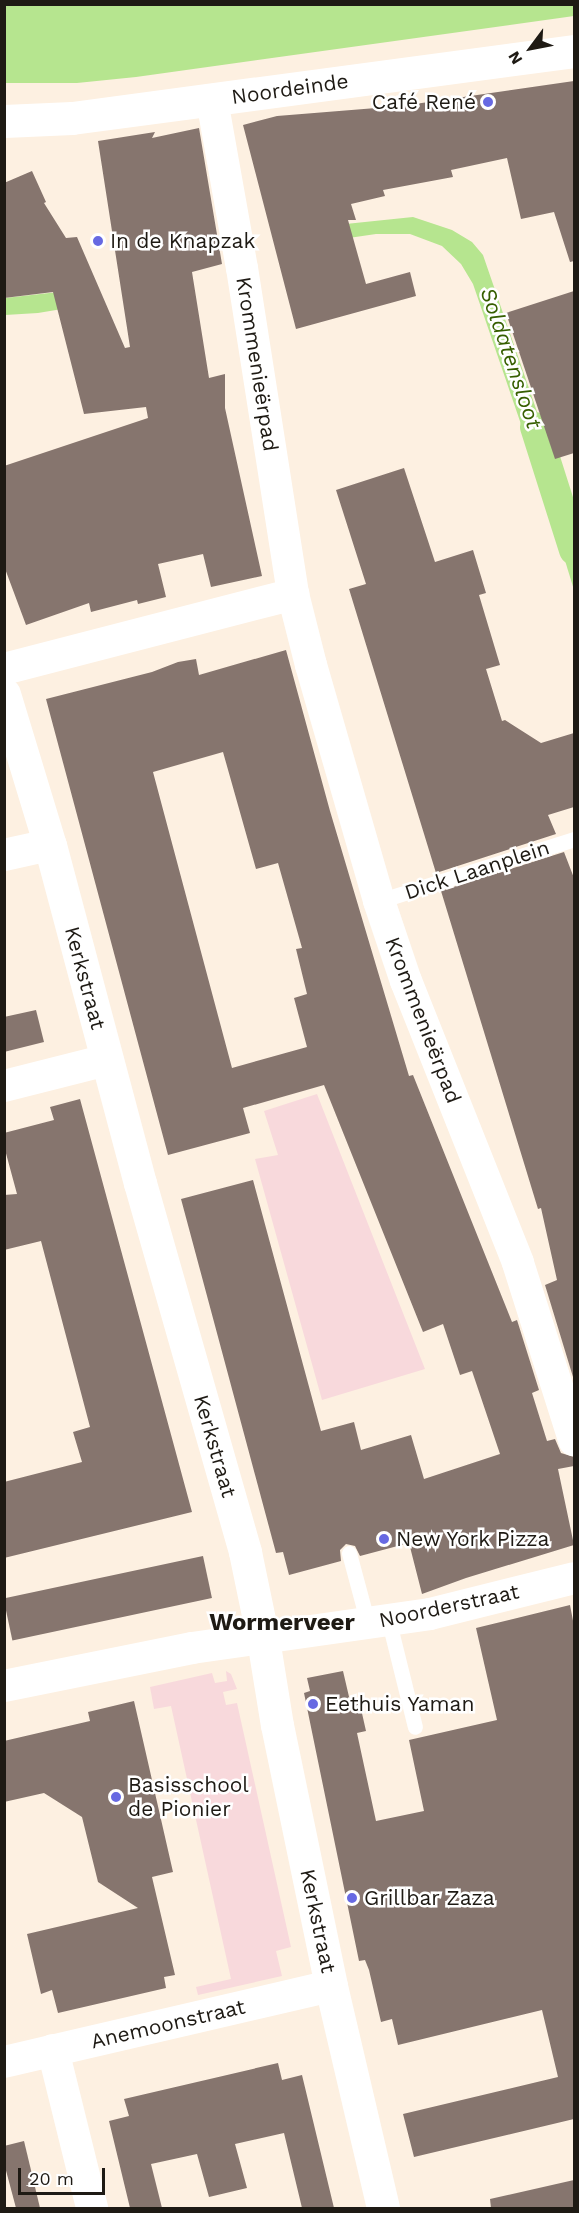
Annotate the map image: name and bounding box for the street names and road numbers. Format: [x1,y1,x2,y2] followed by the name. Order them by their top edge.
[230,68,350,110] street label: Noordeinde
[231,275,283,453] street label: Krommenieërpad
[401,835,553,905] street label: Dick Laanplein
[59,924,111,1032] street label: Kerkstraat
[380,933,466,1107] street label: Krommenieërpad
[188,1392,242,1500] street label: Kerkstraat
[377,1579,521,1633] street label: Noorderstraat
[295,1867,341,1975] street label: Kerkstraat
[88,1994,248,2054] street label: Anemoonstraat

